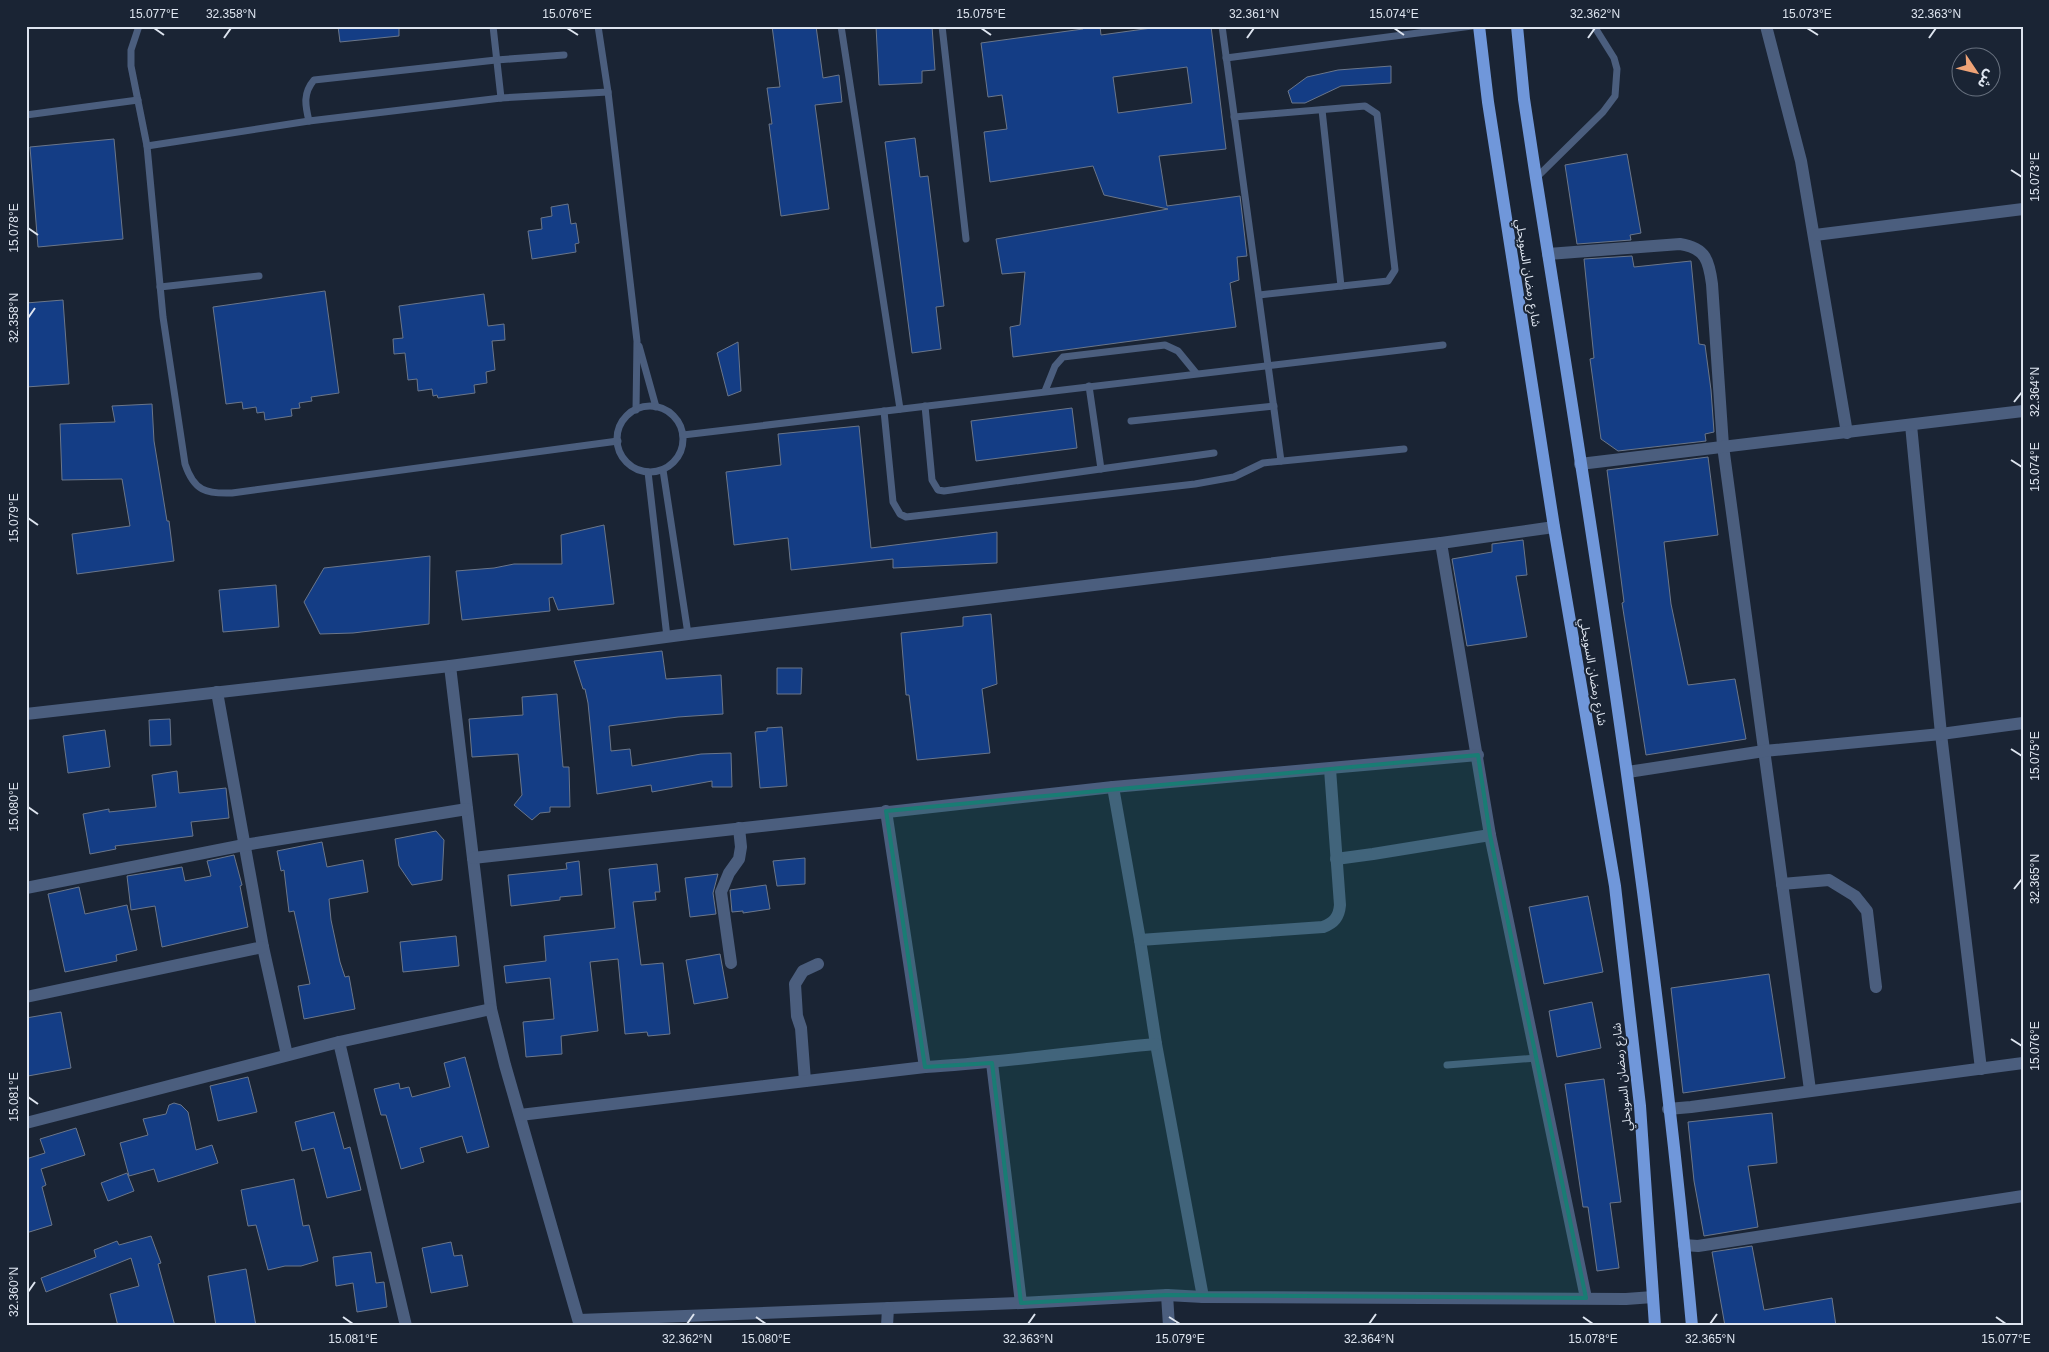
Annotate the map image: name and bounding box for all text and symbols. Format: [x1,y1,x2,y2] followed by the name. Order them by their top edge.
[129,7,179,21] text: 15.077°E
[206,7,256,21] text: 32.358°N
[542,7,592,21] text: 15.076°E
[956,7,1006,21] text: 15.075°E
[1229,7,1279,21] text: 32.361°N
[1369,7,1419,21] text: 15.074°E
[1570,7,1620,21] text: 32.362°N
[1782,7,1832,21] text: 15.073°E
[1911,7,1961,21] text: 32.363°N
[1952,48,2002,98] north arrow
[1975,67,1999,92] text: ش
[2028,152,2042,202] text: 15.073°E
[7,203,21,253] text: 15.078°E
[1510,218,1543,328] street label: شارع رمضان السويحلي
[7,293,21,343] text: 32.358°N
[2028,367,2042,417] text: 32.364°N
[2028,442,2042,492] text: 15.074°E
[7,493,21,543] text: 15.079°E
[1574,617,1609,727] street label: شارع رمضان السويحلي
[2028,731,2042,781] text: 15.075°E
[7,782,21,832] text: 15.080°E
[2028,854,2042,904] text: 32.365°N
[2028,1021,2042,1071] text: 15.076°E
[1609,1022,1637,1132] street label: شارع رمضان السويحلي
[7,1072,21,1122] text: 15.081°E
[7,1267,21,1317] text: 32.360°N
[328,1332,378,1346] text: 15.081°E
[662,1332,712,1346] text: 32.362°N
[741,1332,791,1346] text: 15.080°E
[1003,1332,1053,1346] text: 32.363°N
[1155,1332,1205,1346] text: 15.079°E
[1344,1332,1394,1346] text: 32.364°N
[1568,1332,1618,1346] text: 15.078°E
[1685,1332,1735,1346] text: 32.365°N
[1981,1332,2031,1346] text: 15.077°E

